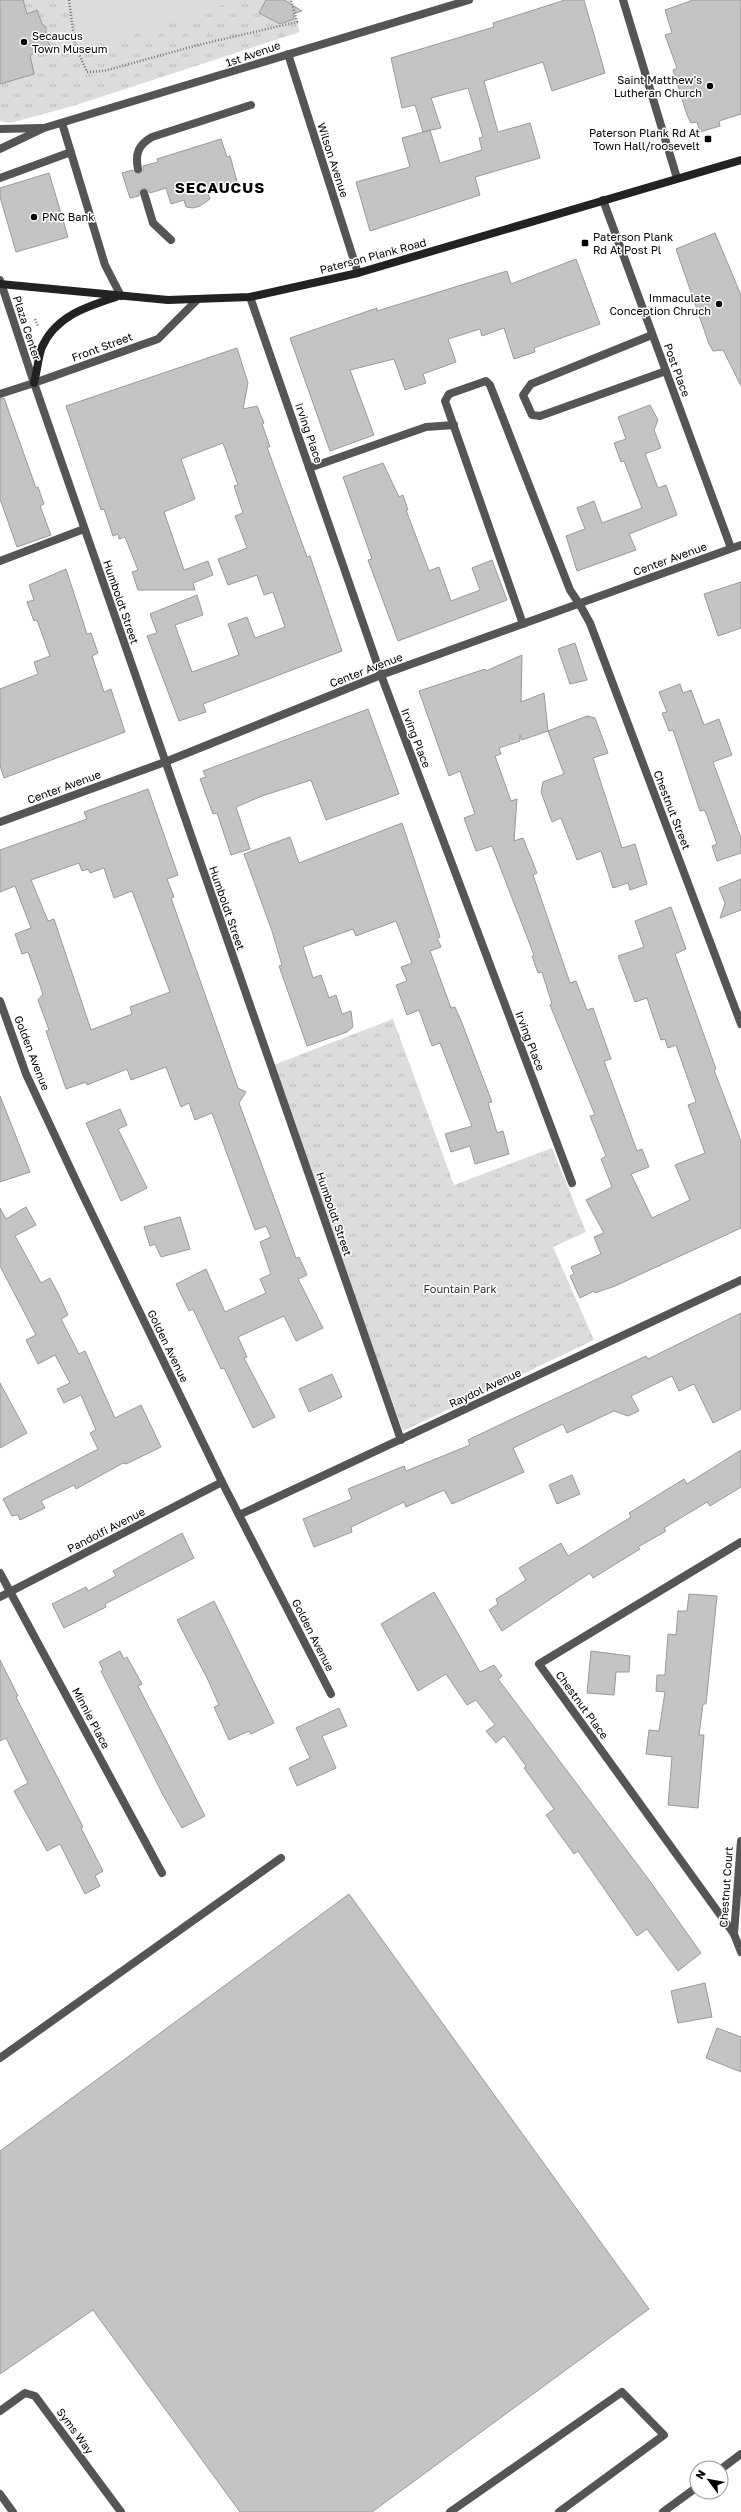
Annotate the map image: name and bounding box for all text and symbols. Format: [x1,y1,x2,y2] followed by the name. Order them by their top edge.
[32,29,107,55] place label: Secaucus Town Museum
[19,37,29,47] marker: Secaucus Town Museum
[224,38,282,69] street label: 1st Avenue
[614,73,702,99] place label: Saint Matthew's Lutheran Church
[705,81,715,91] marker: Saint Matthew's Lutheran Church
[315,121,352,199] street label: Wilson Avenue
[589,126,700,152] place label: Paterson Plank Rd At Town Hall/roosevelt
[703,134,713,144] marker: Paterson Plank Rd At Town Hall/roosevelt
[175,178,265,196] district label: SECAUCUS
[42,210,94,223] place label: PNC Bank
[29,212,39,222] marker: PNC Bank
[593,230,673,256] place label: Paterson Plank Rd At Post Pl
[318,235,428,276] street label: Paterson Plank Road
[580,238,590,248] marker: Paterson Plank Rd At Post Pl
[610,291,711,317] place label: Immaculate Conception Chruch
[11,294,44,362] street label: Plaza Center
[714,299,724,309] marker: Immaculate Conception Chruch
[70,330,134,364] street label: Front Street
[662,341,693,398] street label: Post Place
[293,401,326,465] street label: Irving Place
[631,539,708,578] street label: Center Avenue
[101,558,142,646] street label: Humboldt Street
[327,650,404,689] street label: Center Avenue
[399,706,434,769] street label: Irving Place
[25,767,102,806] street label: Center Avenue
[651,768,694,851] street label: Chestnut Street
[207,864,248,952] street label: Humboldt Street
[513,1009,548,1072] street label: Irving Place
[12,1013,53,1092] street label: Golden Avenue
[314,1170,355,1258] street label: Humboldt Street
[423,1282,497,1295] park label: Fountain Park
[145,1307,192,1384] street label: Golden Avenue
[447,1365,523,1410] street label: Raydol Avenue
[65,1504,147,1555] street label: Pandolfi Avenue
[290,1597,337,1673] street label: Golden Avenue
[553,1668,611,1741] street label: Chestnut Place
[70,1685,113,1751] street label: Minnie Place
[716,1846,735,1928] street label: Chestnut Court
[54,2405,96,2456] street label: Syms Way
[689,2460,729,2500] north arrow
[692,2467,708,2481] text: N

